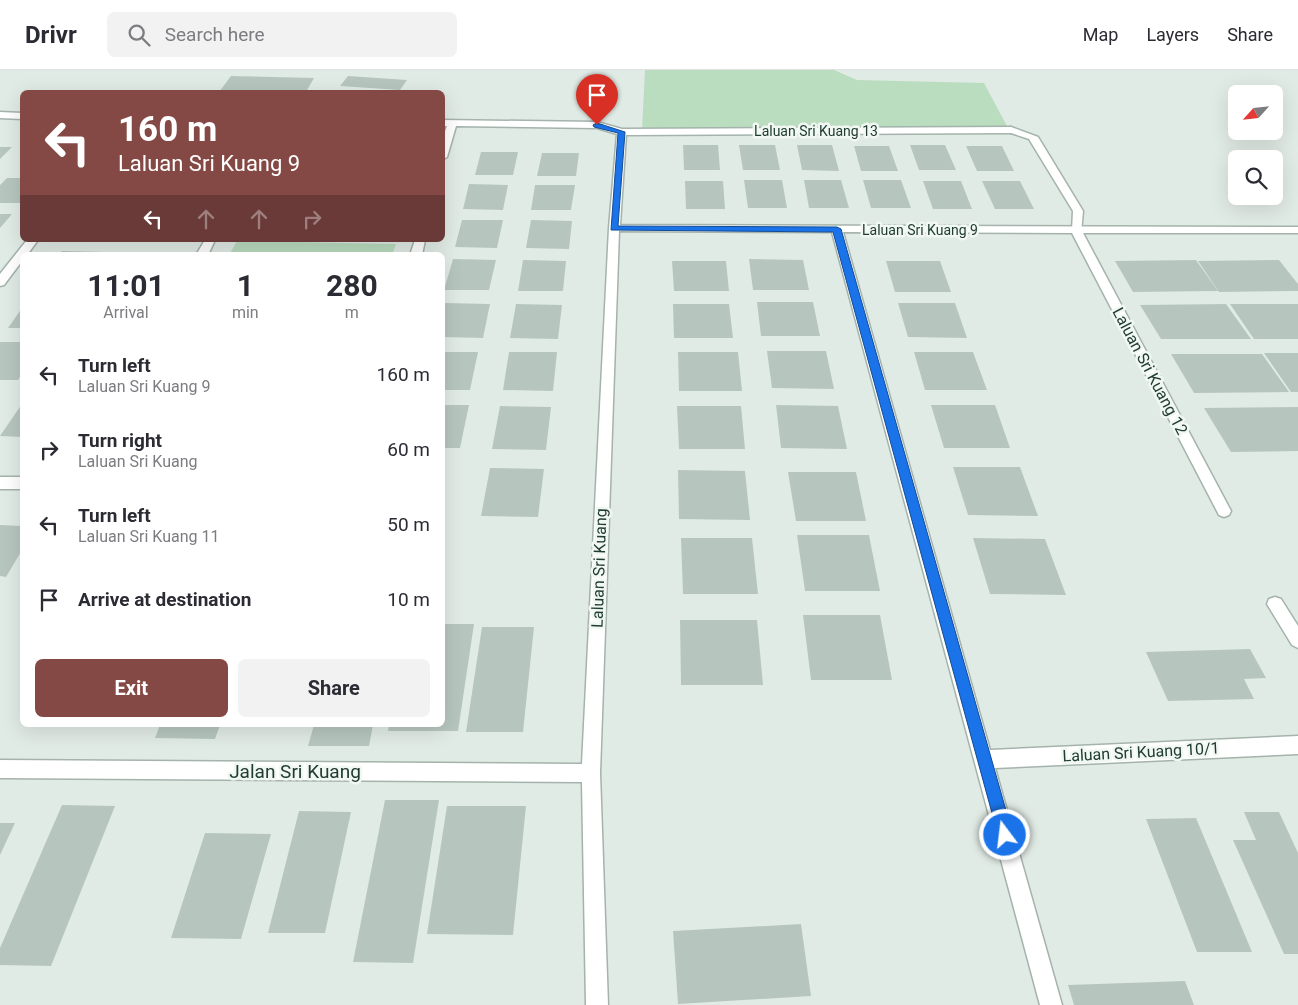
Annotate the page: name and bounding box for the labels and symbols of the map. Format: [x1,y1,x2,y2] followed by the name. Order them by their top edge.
[576,74,618,125] pin
[1228,85,1282,140] north arrow
[754,123,878,139] street label: Laluan Sri Kuang 13
[862,222,978,238] street label: Laluan Sri Kuang 9
[1108,304,1192,438] street label: Laluan Sri Kuang 12
[587,508,611,628] street label: Laluan Sri Kuang
[1062,738,1220,766] street label: Laluan Sri Kuang 10/1
[229,760,361,783] street label: Jalan Sri Kuang
[978,808,1030,860] position arrow

